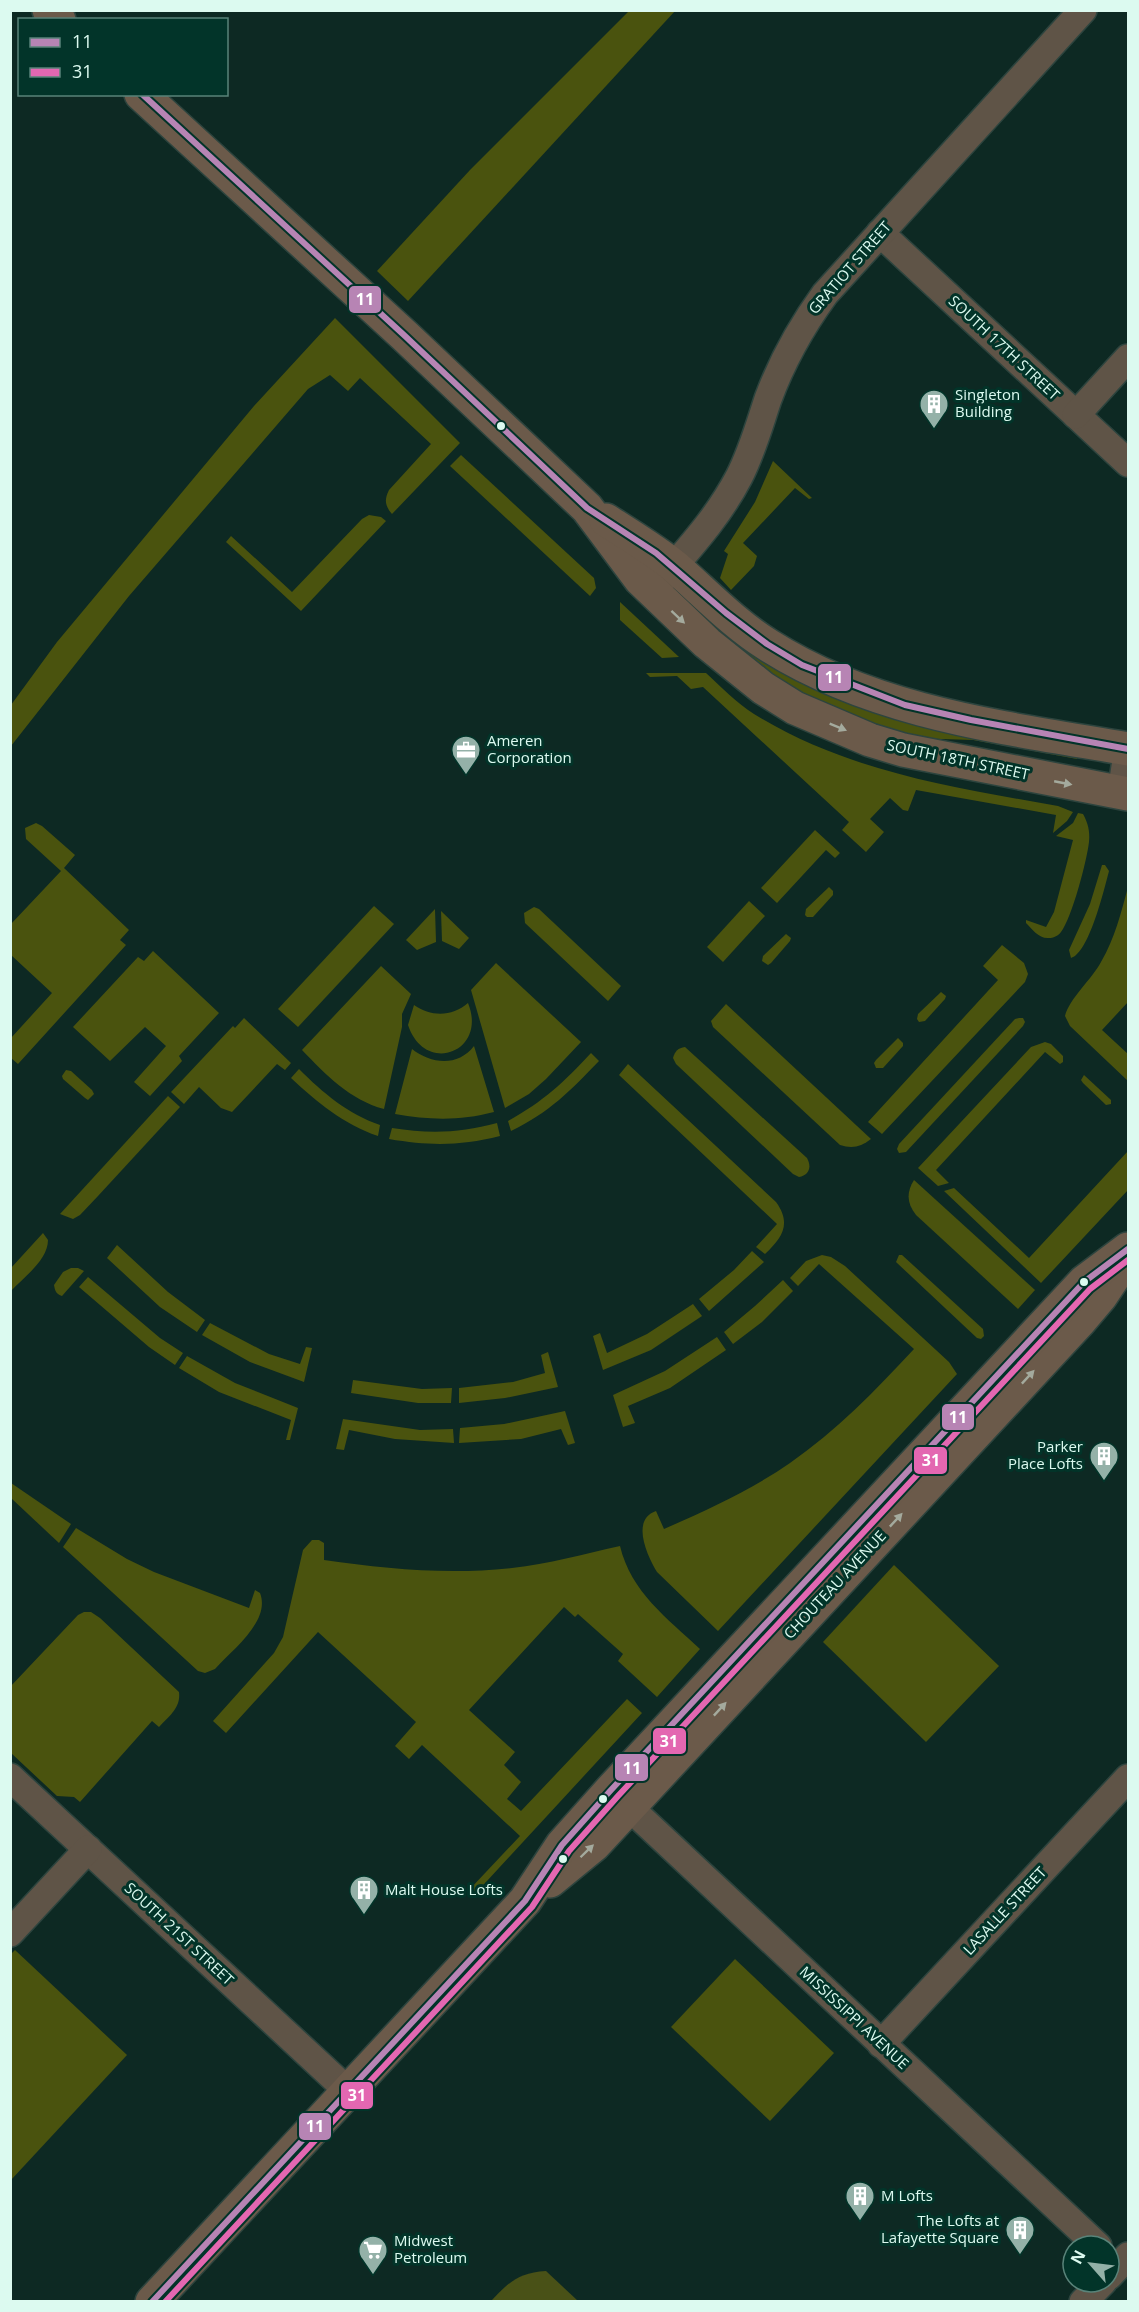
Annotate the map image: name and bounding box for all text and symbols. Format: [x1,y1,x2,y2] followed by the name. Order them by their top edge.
[18,18,228,96] legend
[72,29,93,53] text: 11
[72,59,93,83] text: 31
[803,216,896,318] street label: GRATIOT STREET
[348,285,382,314] line badge: 11
[356,288,374,310] text: 11
[945,290,1065,405] street label: SOUTH 17TH STREET
[955,384,1020,421] place label: Singleton Building
[918,388,950,430] building icon: Singleton Building
[495,420,507,432] unlabelled marker
[671,610,686,624] one-way arrow
[817,663,852,692] line badge: 11
[825,666,843,688] text: 11
[829,722,847,732] one-way arrow
[487,730,572,767] place label: Ameren Corporation
[450,734,482,776] office icon: Ameren Corporation
[885,734,1032,784] street label: SOUTH 18TH STREET
[1054,779,1073,788] one-way arrow
[1078,1276,1090,1288] unlabelled marker
[1021,1370,1035,1384] one-way arrow
[941,1403,975,1431] line badge: 11
[949,1406,967,1428] text: 11
[1008,1436,1083,1473] place label: Parker Place Lofts
[1088,1440,1120,1482] building icon: Parker Place Lofts
[913,1446,948,1475] line badge: 31
[922,1449,940,1471] text: 31
[889,1513,902,1528] one-way arrow
[779,1526,890,1643] street label: CHOUTEAU AVENUE
[713,1702,726,1717] one-way arrow
[652,1727,687,1755] line badge: 31
[660,1730,678,1752] text: 31
[614,1753,649,1782] line badge: 11
[623,1757,641,1779] text: 11
[597,1793,609,1805] unlabelled marker
[580,1845,594,1859] one-way arrow
[557,1853,569,1865] unlabelled marker
[958,1861,1051,1959] street label: LASALLE STREET
[348,1874,380,1916] building icon: Malt House Lofts
[121,1877,239,1990] street label: SOUTH 21ST STREET
[385,1879,503,1899] place label: Malt House Lofts
[796,1961,914,2073] street label: MISSISSIPPI AVENUE
[340,2081,374,2110] line badge: 31
[348,2084,366,2106] text: 31
[298,2112,332,2141] line badge: 11
[306,2115,324,2137] text: 11
[844,2180,876,2222] building icon: M Lofts
[881,2185,933,2205] place label: M Lofts
[881,2210,999,2247] place label: The Lofts at Lafayette Square
[1004,2214,1036,2256] building icon: The Lofts at Lafayette Square
[394,2230,467,2267] place label: Midwest Petroleum
[357,2234,389,2276] supermarket icon: Midwest Petroleum
[1061,2234,1121,2294] north arrow
[1065,2246,1091,2268] text: N

